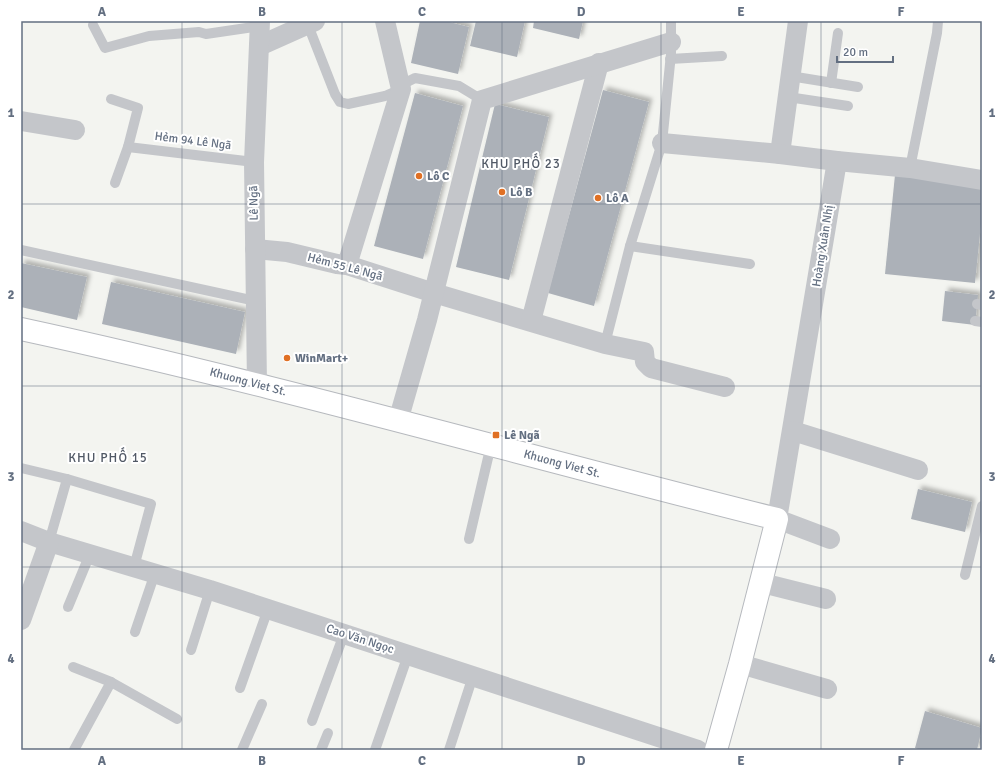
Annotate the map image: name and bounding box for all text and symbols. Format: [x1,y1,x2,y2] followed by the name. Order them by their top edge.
[98,4,107,20] text: A
[258,4,266,20] text: B
[418,4,426,20] text: C
[577,4,586,20] text: D
[737,4,745,20] text: E
[898,4,905,20] text: F
[837,38,893,64] scale bar
[843,45,868,60] text: 20 m
[7,105,15,121] text: 1
[988,105,996,121] text: 1
[154,129,232,153] street label: Hẻm 94 Lê Ngã
[481,153,561,172] district label: KHU PHỐ 23
[427,169,450,184] place label: Lô C
[414,171,424,181] marker: Lô C
[246,185,262,221] street label: Lê Ngã
[510,185,532,200] place label: Lô B
[497,187,507,197] marker: Lô B
[606,191,629,206] place label: Lô A
[593,193,603,203] marker: Lô A
[809,204,837,288] street label: Hoàng Xuân Nhị
[306,250,384,284] street label: Hẻm 55 Lê Ngã
[7,287,15,303] text: 2
[988,287,996,303] text: 2
[295,351,348,366] place label: WinMart+
[282,353,292,363] marker: WinMart+
[208,365,288,399] street label: Khuong Viet St.
[504,428,540,443] place label: Lê Ngã
[491,430,501,440] marker: Lê Ngã
[68,447,148,466] district label: KHU PHỐ 15
[522,447,602,481] street label: Khuong Viet St.
[7,469,15,485] text: 3
[988,469,996,485] text: 3
[324,621,396,657] street label: Cao Văn Ngọc
[7,651,15,667] text: 4
[988,651,996,667] text: 4
[98,753,107,769] text: A
[258,753,266,769] text: B
[418,753,426,769] text: C
[577,753,586,769] text: D
[737,753,745,769] text: E
[898,753,905,769] text: F

